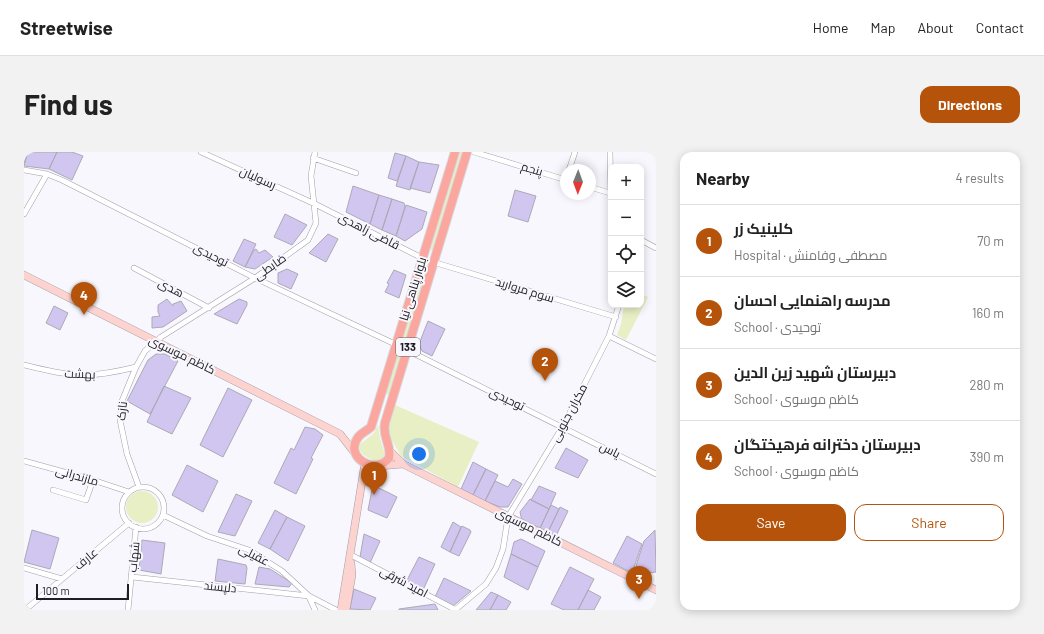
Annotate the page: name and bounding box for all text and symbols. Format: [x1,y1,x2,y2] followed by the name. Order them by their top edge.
[20,16,113,39] text: Streetwise
[813,19,849,36] text: Home
[871,19,895,36] text: Map
[917,19,954,36] text: About
[976,19,1024,36] text: Contact
[920,86,1020,123] button: Directions
[24,87,113,121] text: Find us
[519,158,546,181] street label: پنجم
[238,163,279,192] street label: رسولیان
[560,164,596,200] north arrow
[608,164,644,308] map controls
[608,164,644,200] button: +
[696,168,750,188] text: Nearby
[956,170,1004,186] text: 4 results
[608,200,644,236] button: −
[336,209,402,252] street label: قاضی زاهدی
[734,219,793,237] text: کلینیک زر
[707,233,711,249] text: 1
[977,233,1004,249] text: 70 m
[608,236,644,272] button: locate
[191,239,232,270] street label: توحیدی
[734,247,887,263] text: Hospital · مصطفی وفامنش
[251,250,289,283] street label: ضابطی
[396,255,431,323] street label: بلوار پناهی نیا
[608,272,644,308] button: layers
[494,273,556,307] street label: سوم مروارید
[156,275,187,300] street label: هدی
[71,282,97,315] pin: 4
[734,291,891,309] text: مدرسه راهنمایی احسان
[705,305,713,321] text: 2
[972,305,1004,321] text: 160 m
[734,319,821,335] text: School · توحیدی
[146,332,218,378] street label: کاظم موسوی
[396,338,420,356] road number: 133
[532,348,558,381] pin: 2
[734,363,896,381] text: دبیرستان شهید زین الدین
[64,365,96,382] street label: بهشت
[705,377,713,393] text: 3
[970,377,1004,393] text: 280 m
[547,381,590,444] street label: مکران جنوبی
[487,384,528,414] street label: توحیدی
[734,391,859,407] text: School · کاظم موسوی
[113,401,130,421] street label: نازک
[734,435,921,453] text: دبیرستان دخترانه فرهیختگان
[597,438,624,461] street label: یاس
[409,444,429,464] your location
[705,449,713,465] text: 4
[970,449,1004,465] text: 390 m
[54,462,100,489] street label: مازندرانی
[361,462,387,495] pin: 1
[734,463,859,479] text: School · کاظم موسوی
[493,504,565,550] street label: کاظم موسوی
[696,504,846,541] button: Save
[854,504,1004,541] button: Share
[236,540,272,569] street label: عقیلی
[124,541,143,573] street label: شهاب
[71,544,101,573] street label: عارف
[378,563,431,600] street label: امید شرقی
[626,566,652,599] pin: 3
[203,577,237,597] street label: دلپسند
[36,582,129,601] scale bar
[42,584,70,597] text: 100 m

